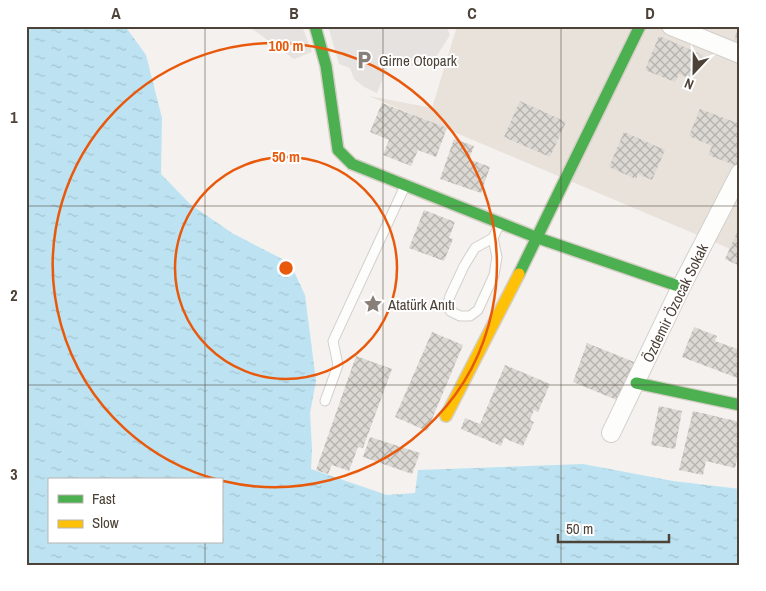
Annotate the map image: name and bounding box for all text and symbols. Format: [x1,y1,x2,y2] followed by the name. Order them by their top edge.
[111,2,121,24] text: A
[289,2,299,24] text: B
[467,2,477,24] text: C
[645,2,655,24] text: D
[269,35,303,56] text: 100 m
[668,48,718,98] north arrow
[353,49,375,71] parking icon: Girne Otopark
[379,50,458,71] place label: Girne Otopark
[682,74,696,94] text: N
[10,106,18,128] text: 1
[272,146,300,167] text: 50 m
[637,239,713,366] street label: Özdemir Özocak Sokak
[277,259,295,277] centre of rings
[10,284,18,306] text: 2
[362,293,384,315] place icon: Atatürk Anıtı
[387,294,455,315] place label: Atatürk Anıtı
[10,463,18,485] text: 3
[48,478,222,544] legend
[92,488,116,509] text: Fast
[558,511,670,543] scale bar
[92,512,119,533] text: Slow
[566,518,593,539] text: 50 m

